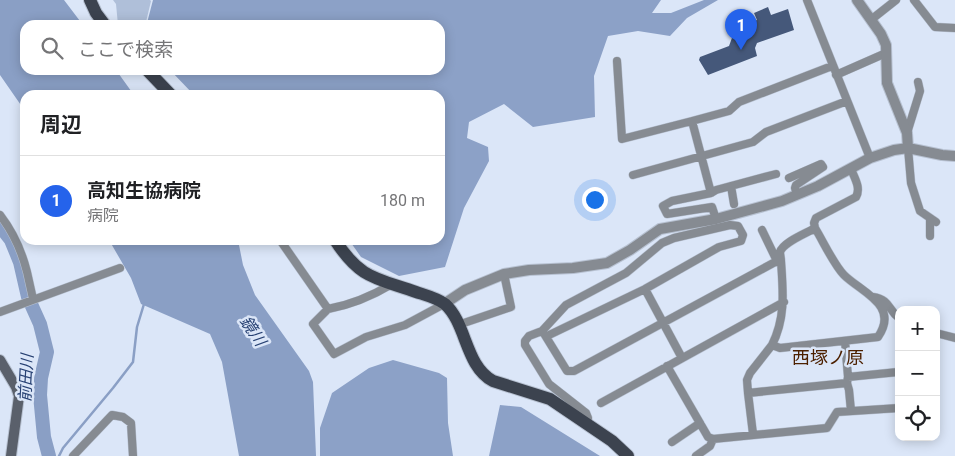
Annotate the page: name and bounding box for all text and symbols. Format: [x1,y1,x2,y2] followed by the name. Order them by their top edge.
[725,9,757,50] pin: 1
[20,20,445,75] search box
[38,34,66,62] icon: search
[78,38,173,61] text: ここで検索
[40,113,82,137] text: 周辺
[87,179,201,202] text: 高知生協病院
[582,187,608,213] your location
[51,191,61,210] text: 1
[380,191,425,210] text: 180 m
[87,206,119,225] text: 病院
[895,306,940,441] map controls
[895,306,940,351] button: +
[236,312,271,351] water label: 鏡川
[792,347,864,368] district label: 西塚ノ原
[895,351,940,396] button: −
[15,352,37,402] water label: 前田川
[895,396,940,441] button: locate

